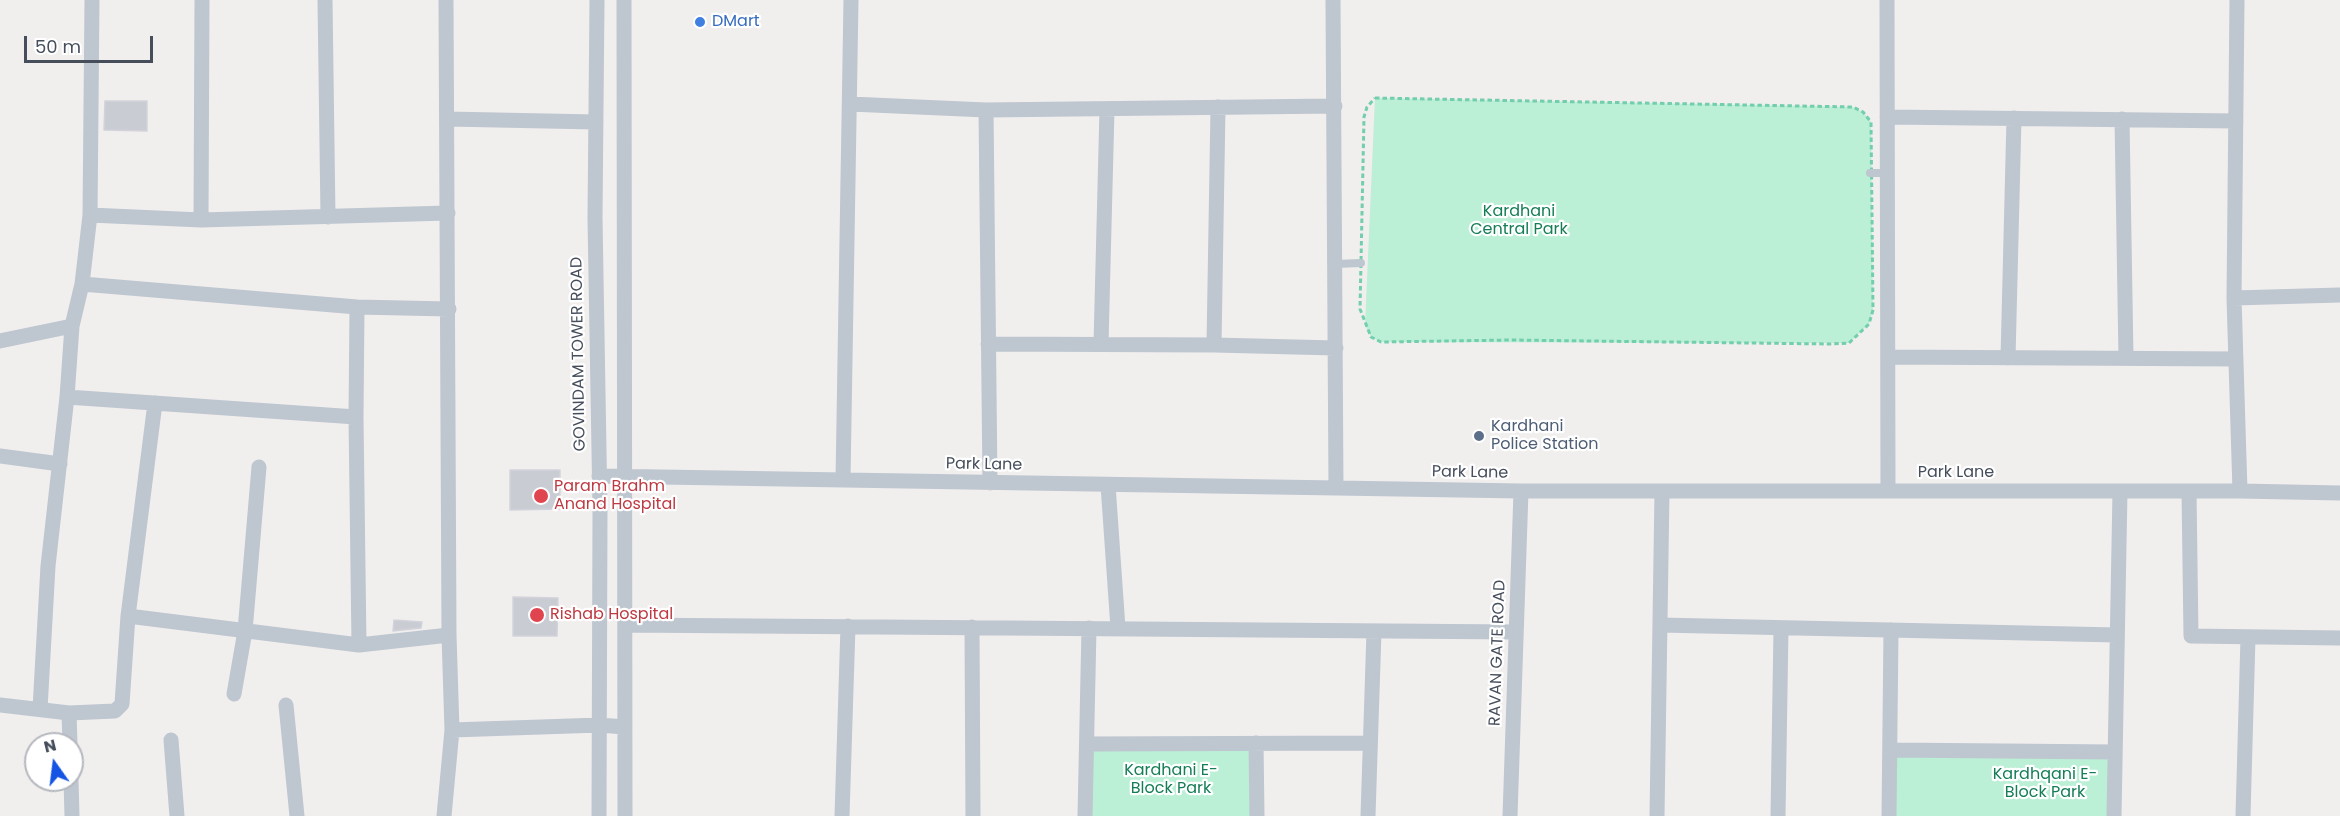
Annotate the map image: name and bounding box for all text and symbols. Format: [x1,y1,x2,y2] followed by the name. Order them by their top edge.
[712,12,760,32] place label: DMart
[693,15,707,29] marker: DMart
[27,24,156,62] scale bar
[35,34,81,59] text: 50 m
[1470,202,1568,240] park label: Kardhani Central Park
[568,257,590,451] street label: GOVINDAM TOWER ROAD
[1491,417,1599,455] place label: Kardhani Police Station
[1472,429,1486,443] marker: Kardhani Police Station
[946,455,1022,475] street label: Park Lane
[1432,463,1508,483] street label: Park Lane
[1918,463,1994,483] street label: Park Lane
[554,477,676,515] place label: Param Brahm Anand Hospital
[532,487,550,505] marker: Param Brahm Anand Hospital
[1486,580,1510,726] street label: RAVAN GATE ROAD
[550,605,673,625] place label: Rishab Hospital
[528,606,546,624] marker: Rishab Hospital
[24,732,84,792] north arrow
[41,733,59,759] text: N
[1124,761,1218,799] park label: Kardhani E- Block Park
[1993,765,2097,803] park label: Kardhqani E- Block Park

